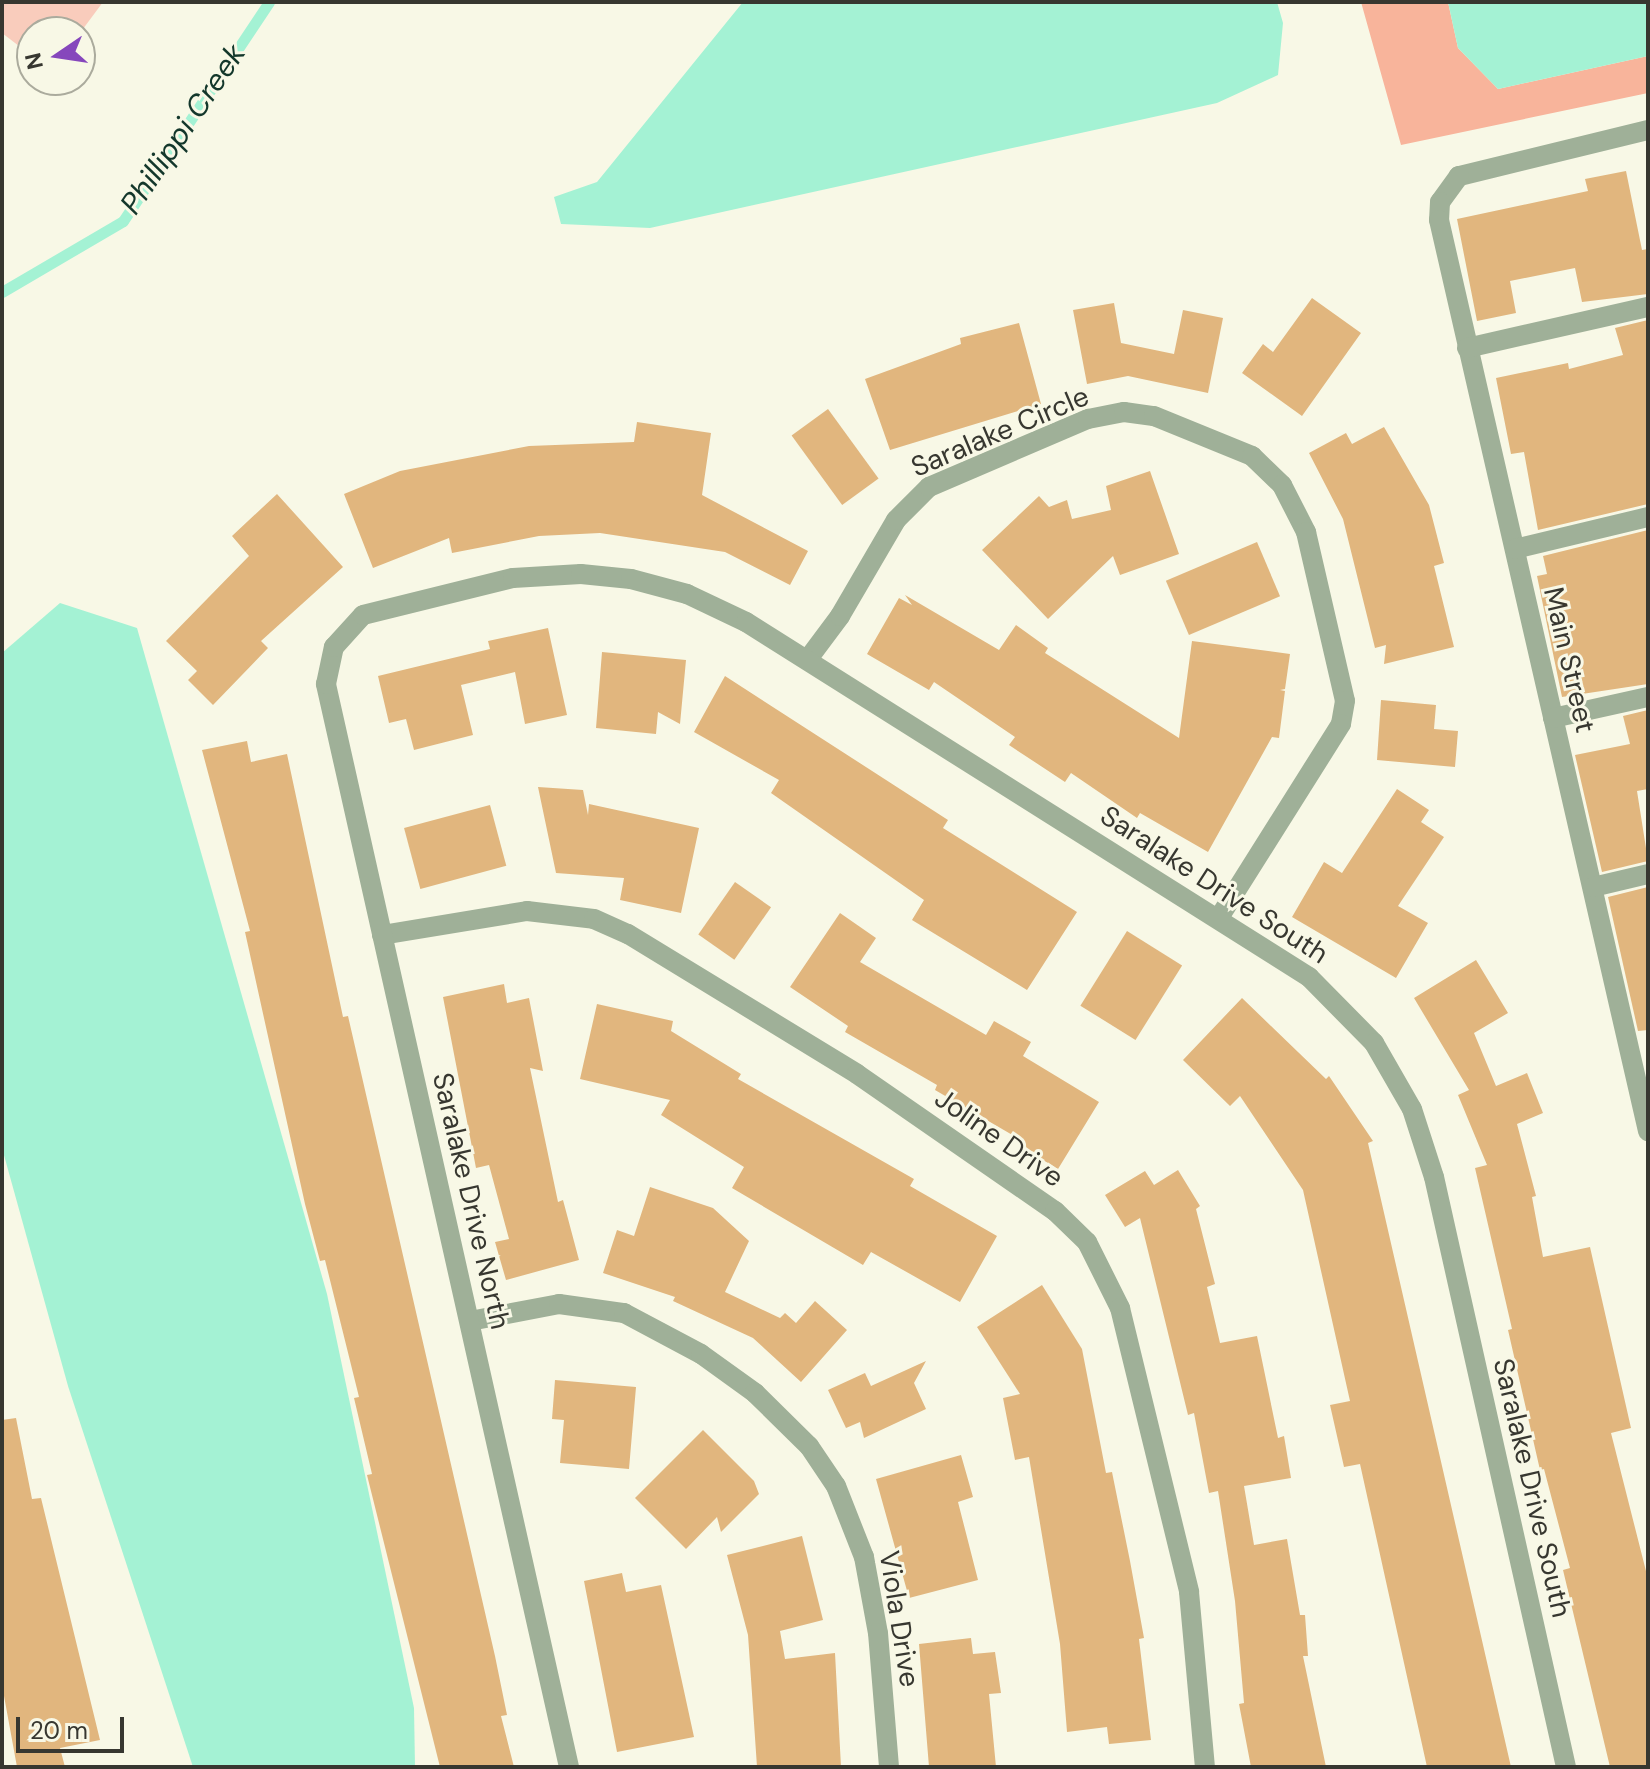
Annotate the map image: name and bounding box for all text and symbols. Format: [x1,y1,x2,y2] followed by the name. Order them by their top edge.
[16,16,96,96] north arrow
[113,37,253,221] water label: Phillippi Creek
[18,50,50,72] text: N
[906,379,1094,485] street label: Saralake Circle
[1536,584,1602,736] street label: Main Street
[1094,799,1334,971] street label: Saralake Drive South
[425,1070,517,1332] street label: Saralake Drive North
[928,1081,1070,1195] street label: Joline Drive
[1486,1355,1578,1621] street label: Saralake Drive South
[872,1549,926,1689] street label: Viola Drive
[20,1701,128,1751] scale bar
[30,1715,88,1746] text: 20 m

